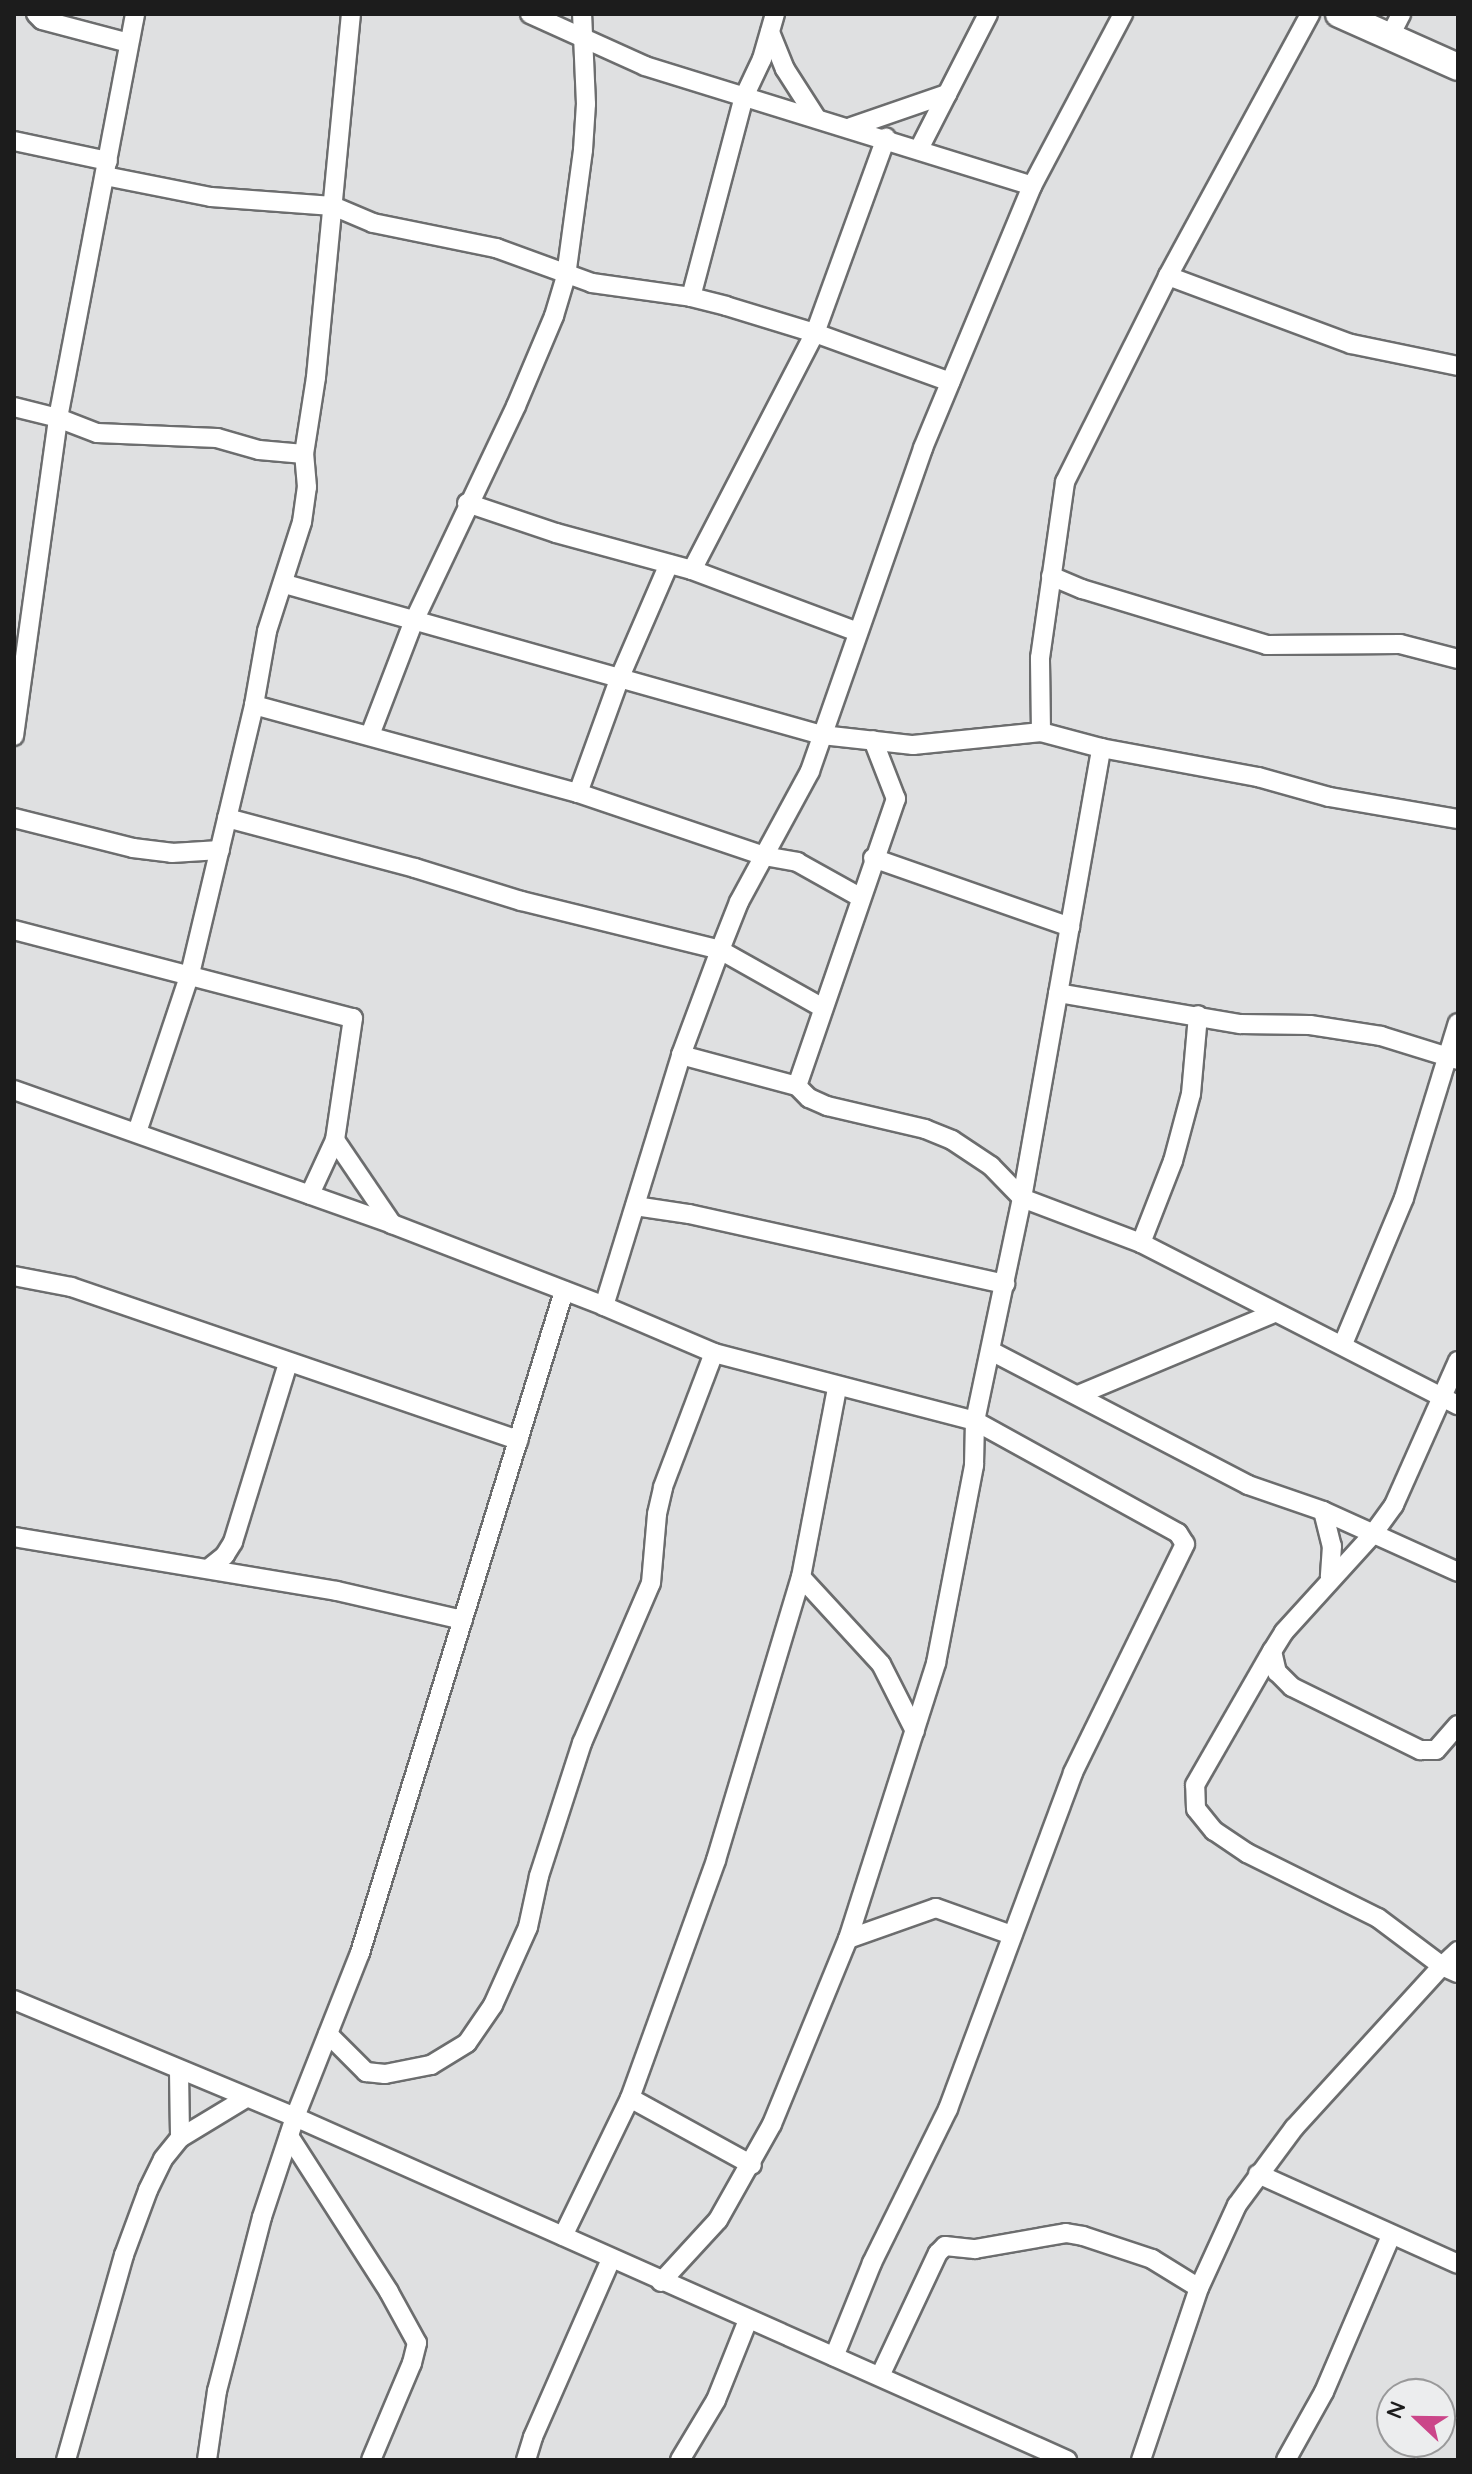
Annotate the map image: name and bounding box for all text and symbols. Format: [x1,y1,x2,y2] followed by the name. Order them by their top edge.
[1376,2378,1456,2458] north arrow
[1380,2397,1412,2423] text: N

